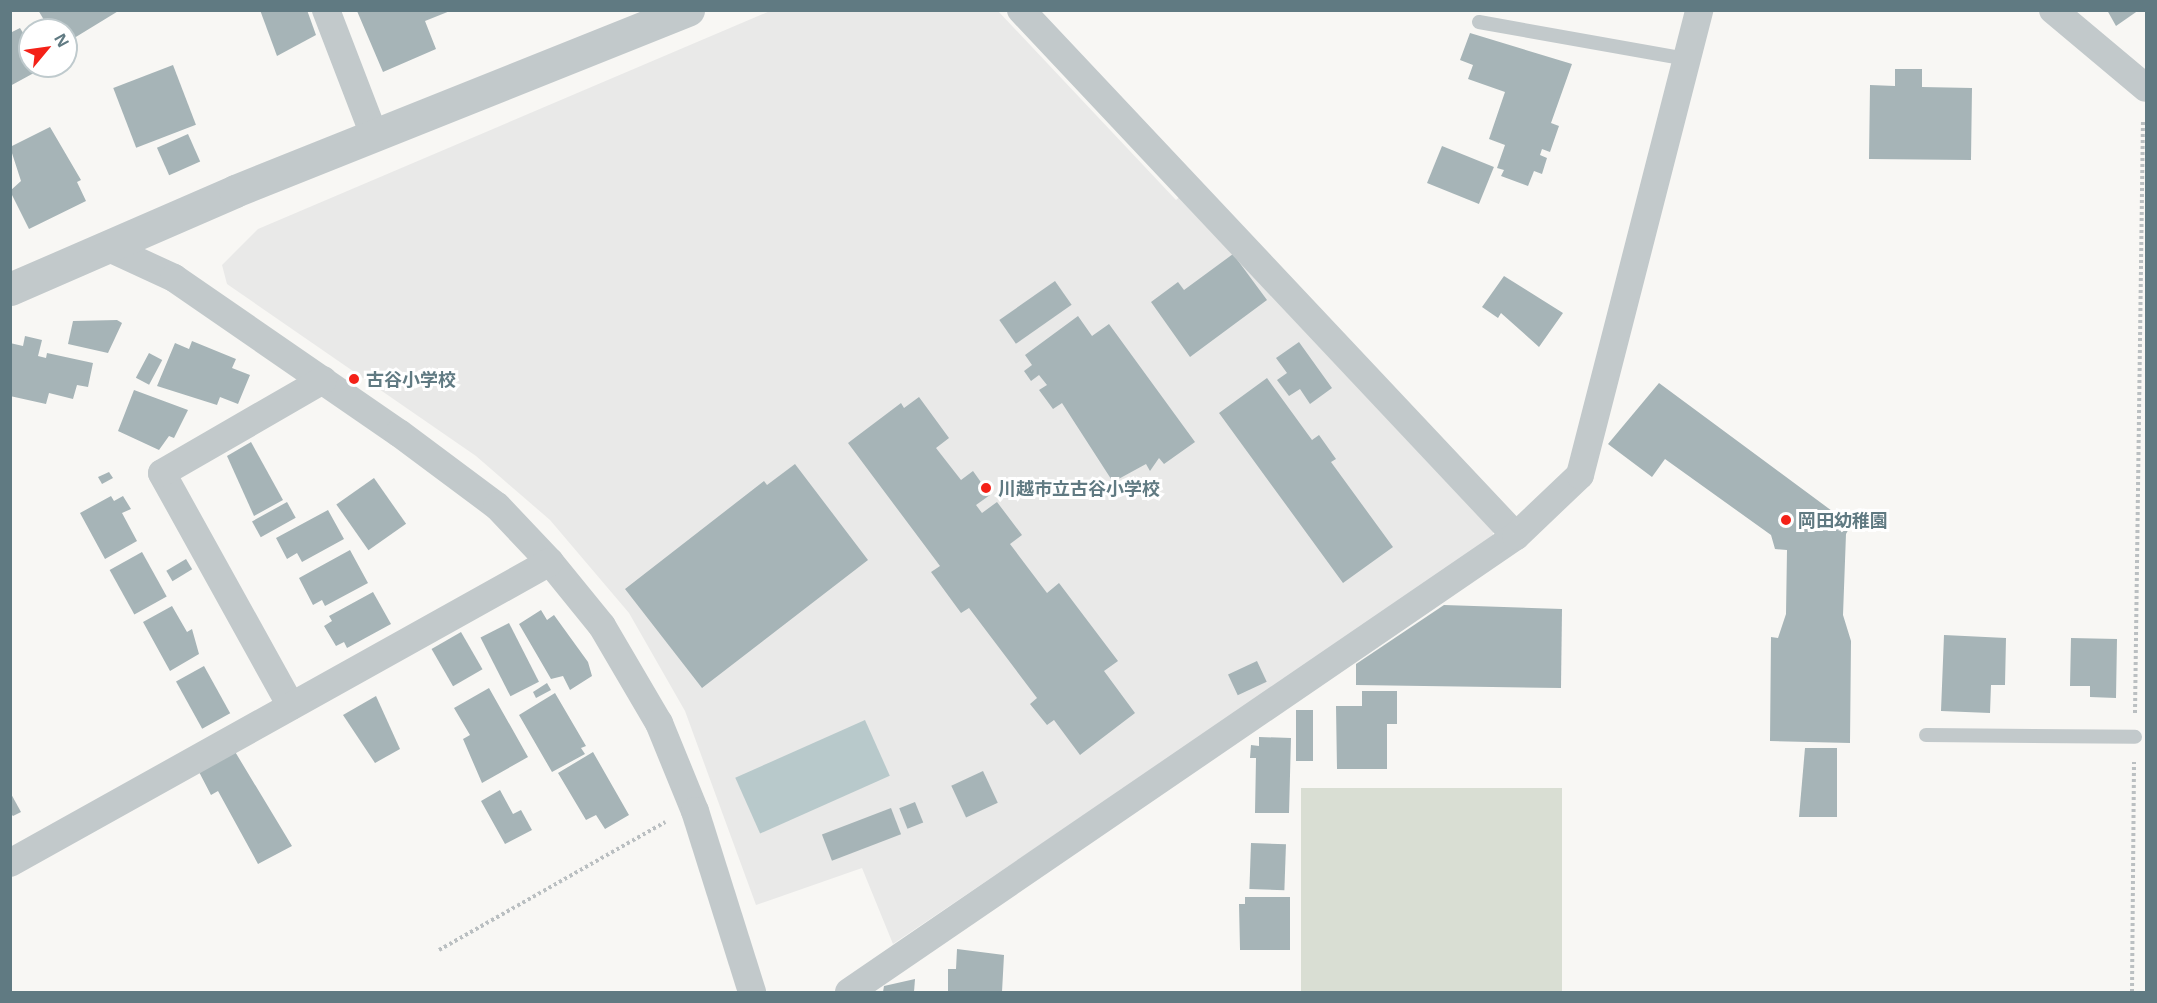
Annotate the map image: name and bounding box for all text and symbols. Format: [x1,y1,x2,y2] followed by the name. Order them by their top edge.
[18,18,78,78] north arrow
[49,29,75,51] text: N
[366,368,456,390] place label: 古谷小学校
[347,372,361,386] marker: 古谷小学校
[998,477,1160,499] place label: 川越市立古谷小学校
[979,481,993,495] marker: 川越市立古谷小学校
[1798,509,1888,531] place label: 岡田幼稚園
[1779,513,1793,527] marker: 岡田幼稚園

